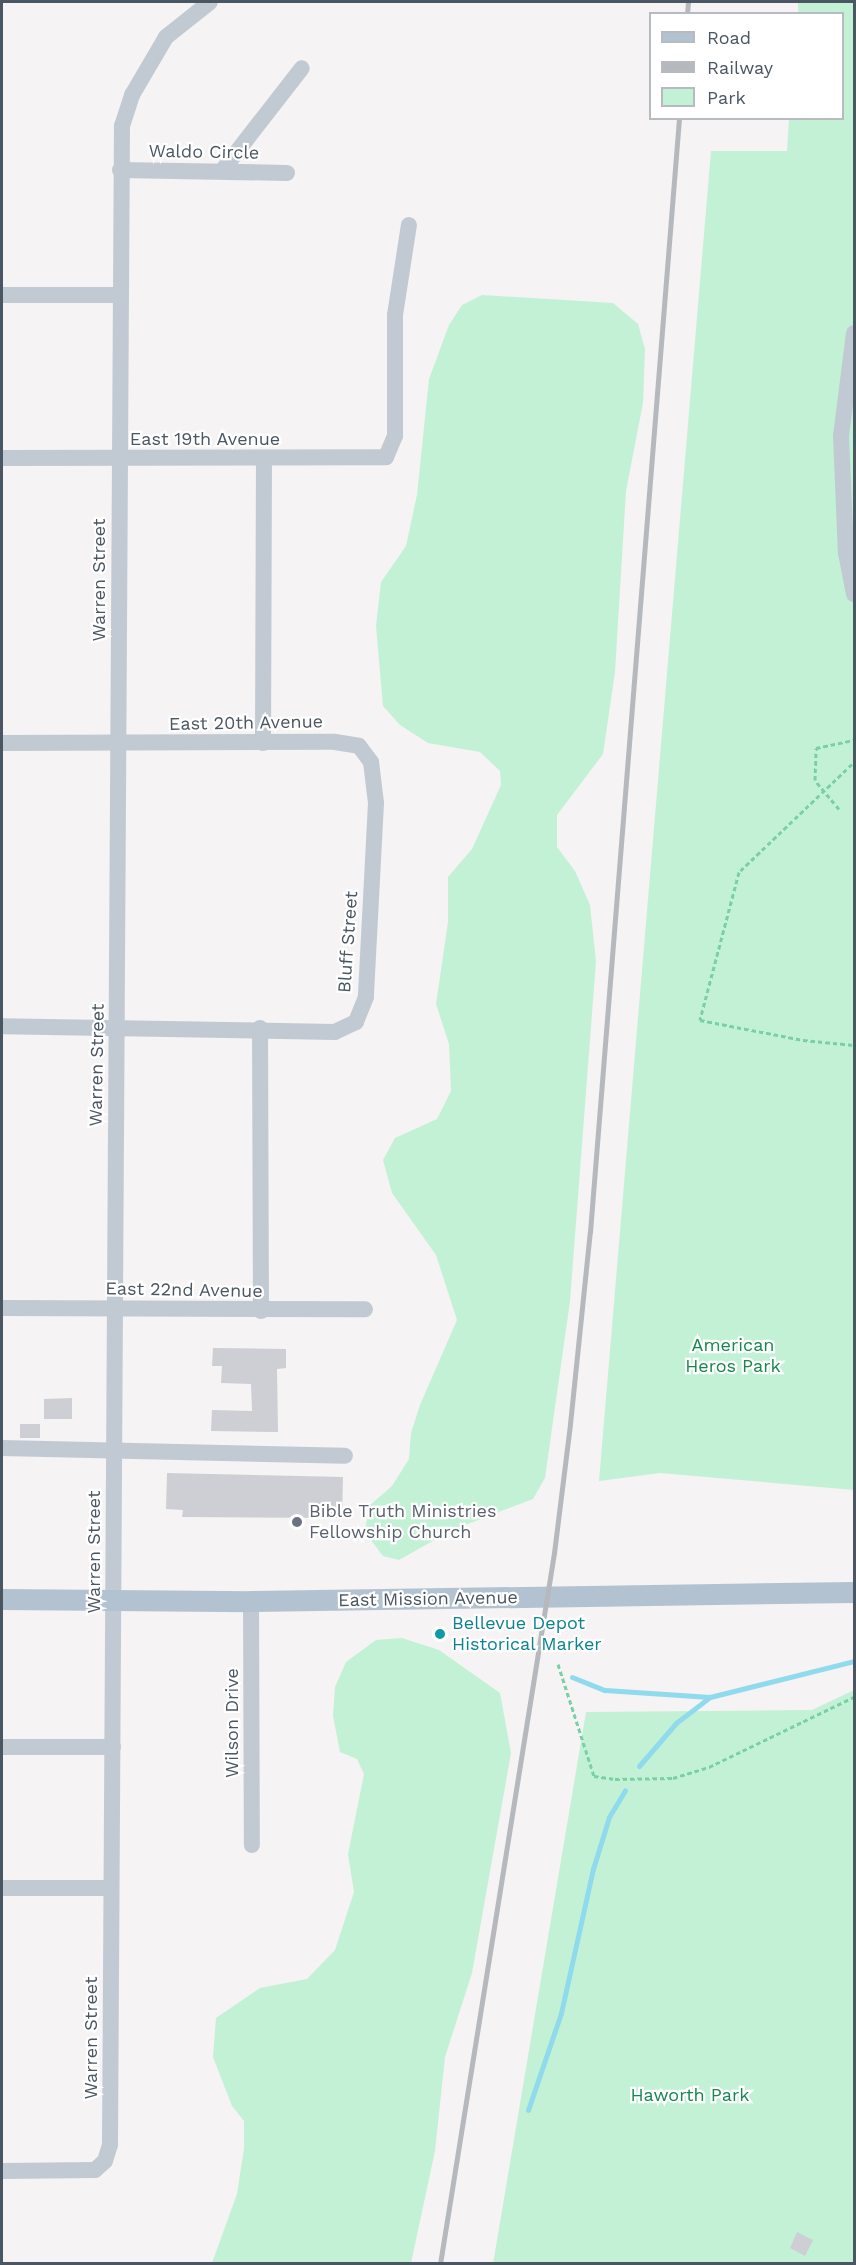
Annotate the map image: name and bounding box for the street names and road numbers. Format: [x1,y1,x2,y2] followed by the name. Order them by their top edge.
[148,140,260,164] street label: Waldo Circle
[129,428,281,450] street label: East 19th Avenue
[88,518,110,642] street label: Warren Street
[168,711,324,735] street label: East 20th Avenue
[334,890,362,994] street label: Bluff Street
[85,1003,109,1127] street label: Warren Street
[105,1278,263,1302] street label: East 22nd Avenue
[83,1490,105,1614] street label: Warren Street
[338,1587,518,1611] street label: East Mission Avenue
[221,1668,243,1778] street label: Wilson Drive
[80,1976,102,2100] street label: Warren Street

